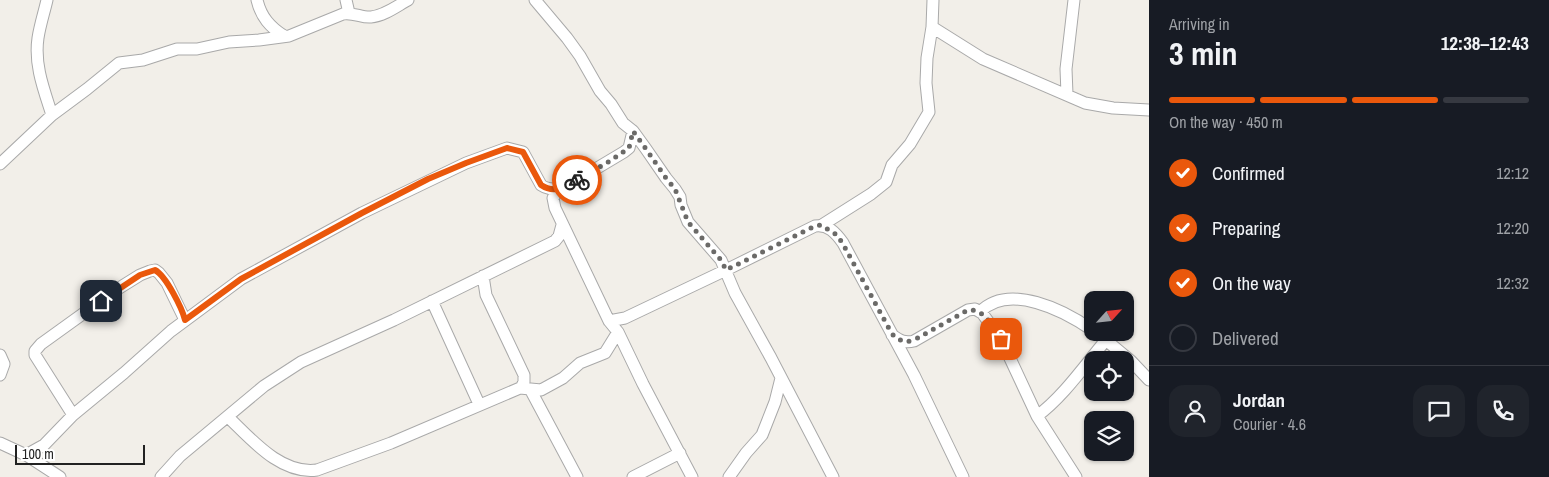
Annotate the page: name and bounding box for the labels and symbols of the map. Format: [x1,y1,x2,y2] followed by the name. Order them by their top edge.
[552,155,602,205] courier
[80,280,122,322] pin
[1084,291,1134,341] north arrow
[980,318,1022,360] pin
[15,442,145,465] scale bar

